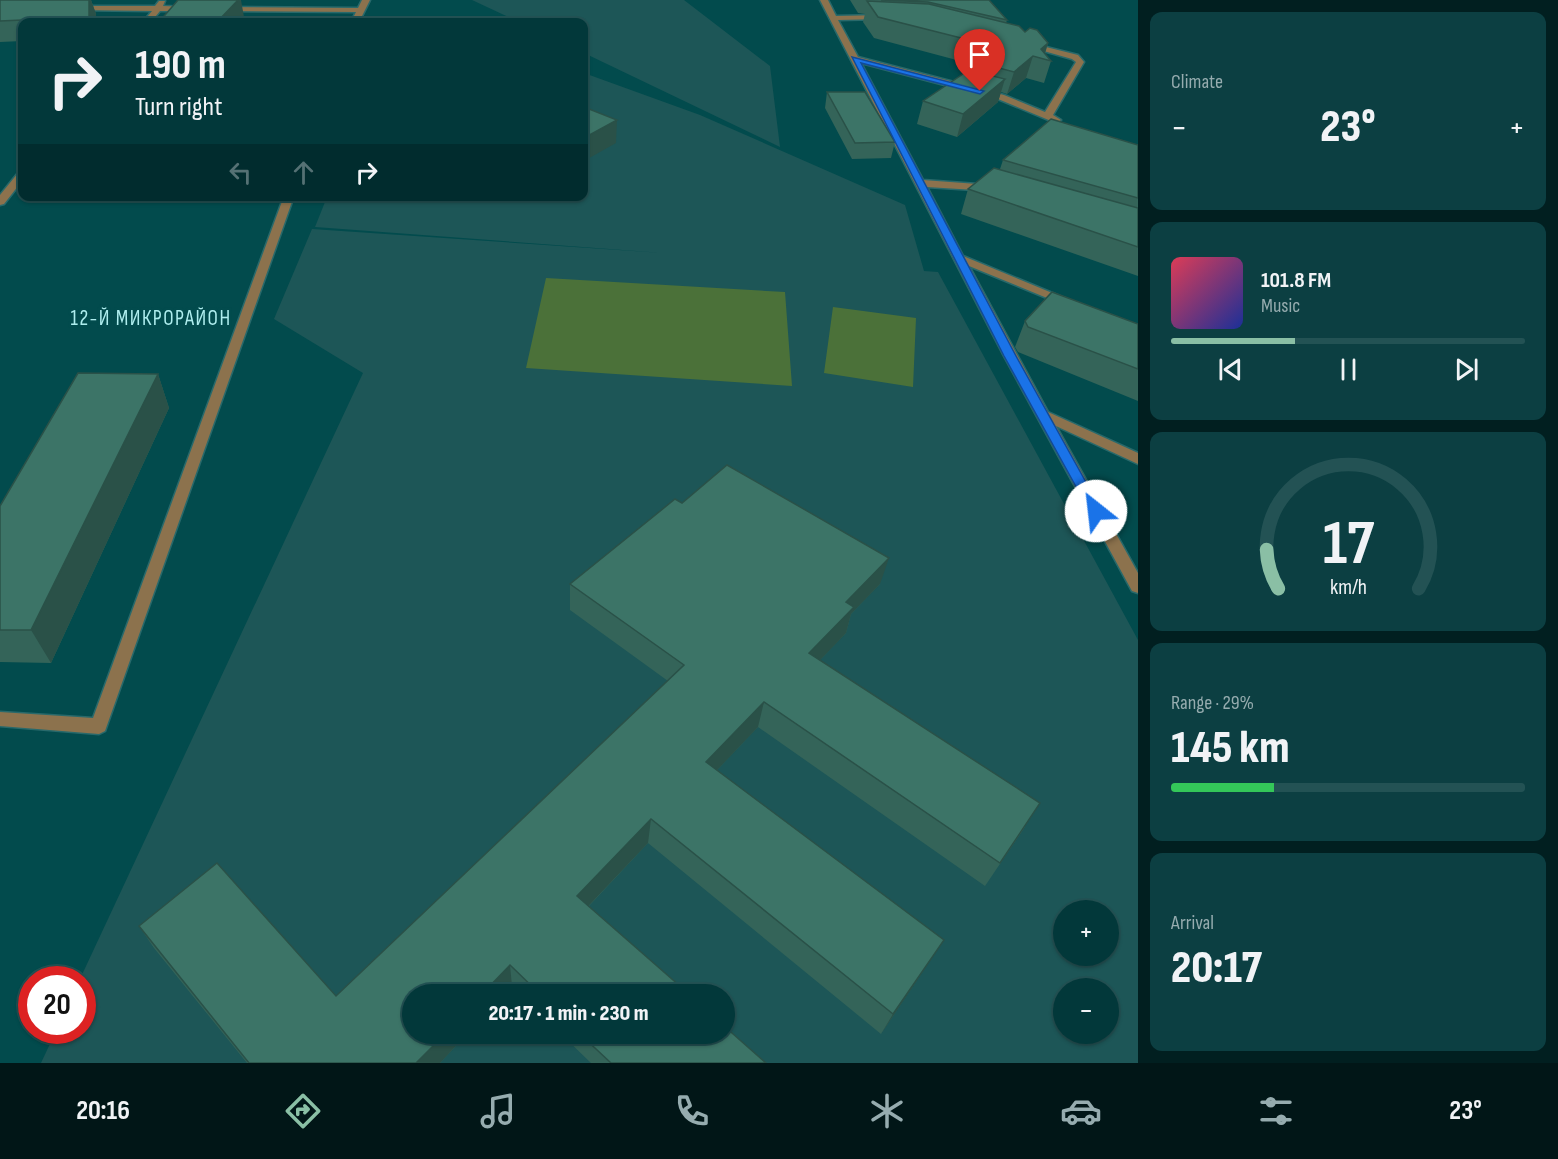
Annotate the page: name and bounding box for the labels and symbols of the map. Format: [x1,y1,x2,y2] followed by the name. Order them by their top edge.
[954,29,1005,91] pin
[70,306,232,331] district label: 12-Й МИКРОРАЙОН
[1064,479,1128,543] position arrow
[18,966,96,1044] speed limit sign: 20

